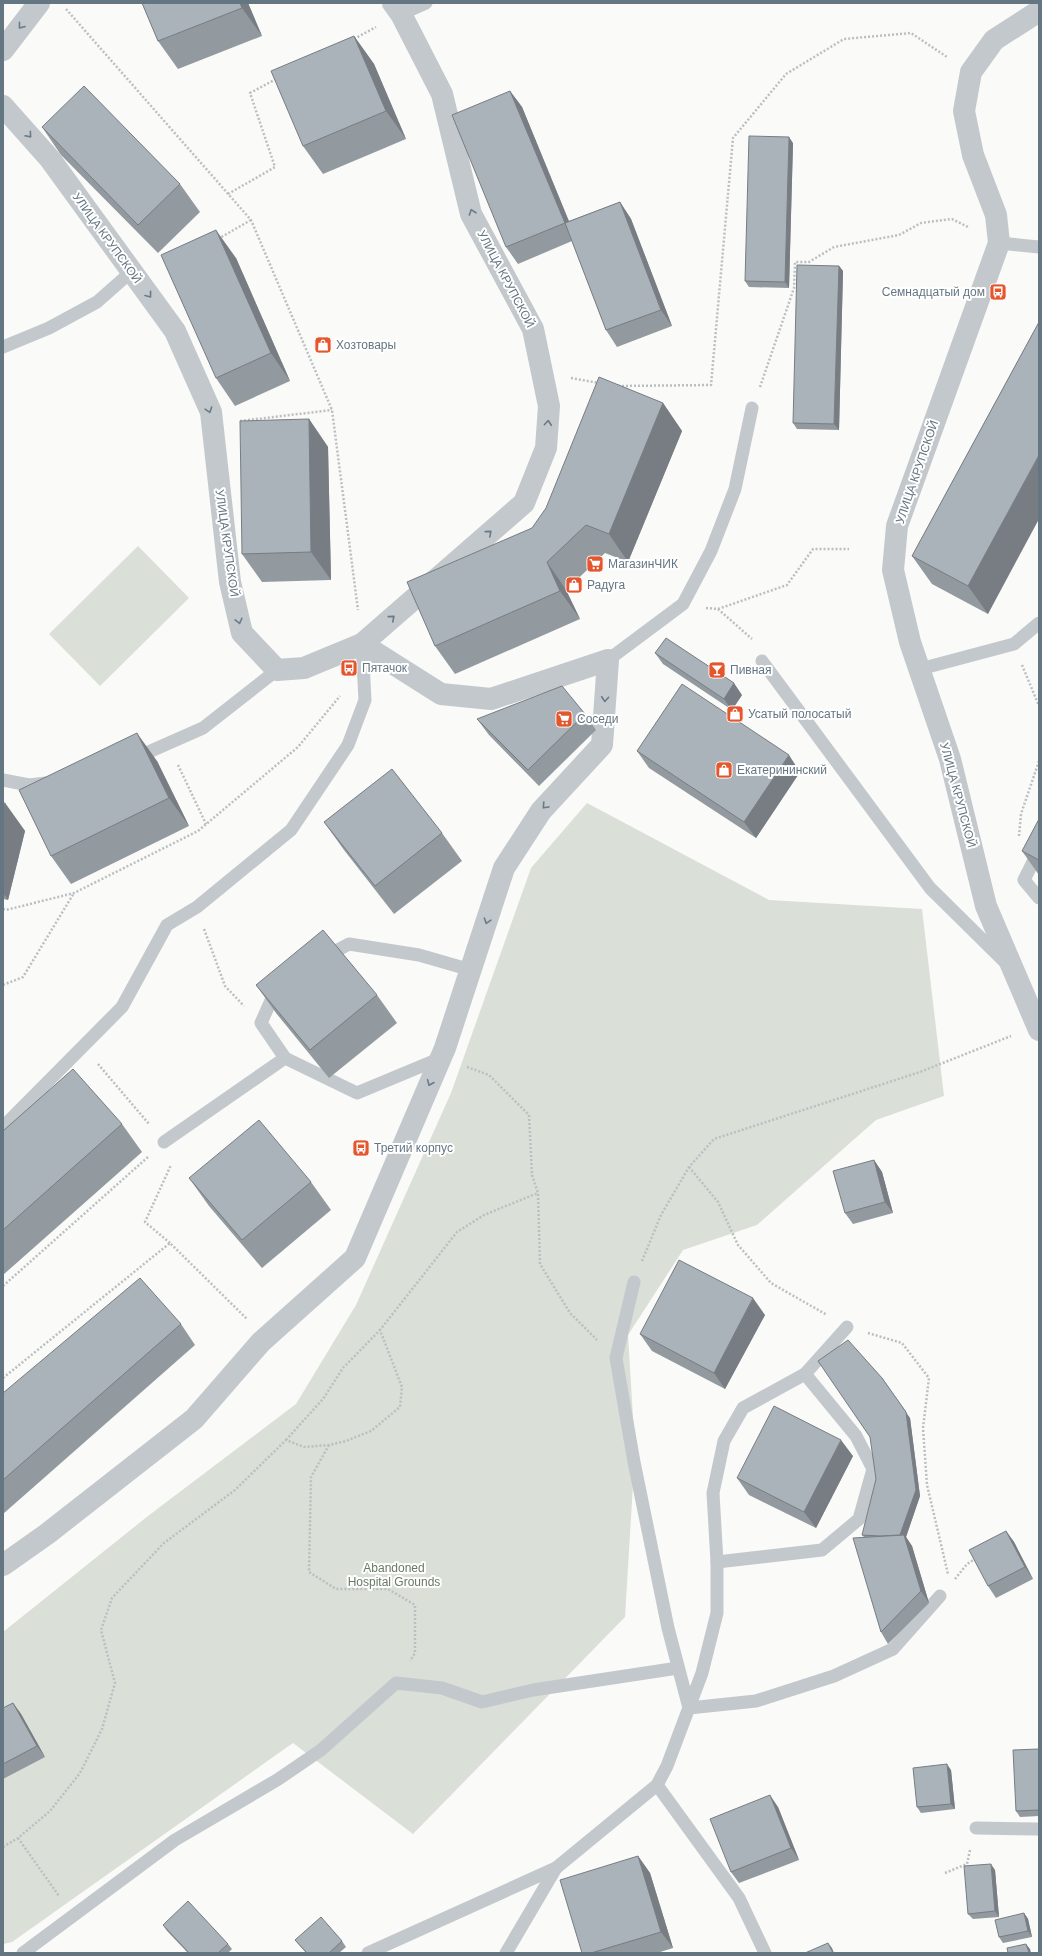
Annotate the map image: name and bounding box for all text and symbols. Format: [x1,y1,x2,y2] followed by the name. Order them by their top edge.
[19,22,26,29] one-way arrow
[24,131,31,138] one-way arrow
[69,189,145,286] street label: УЛИЦА КРУПСКОЙ
[468,208,476,215] one-way arrow
[474,227,539,330] street label: УЛИЦА КРУПСКОЙ
[988,282,1008,302] bus stop icon: Семнадцатый дом
[882,285,985,299] place label: Семнадцатый дом
[144,291,151,298] one-way arrow
[313,335,333,355] shop icon: Хозтовары
[336,338,396,352] place label: Хозтовары
[204,406,213,413] one-way arrow
[892,418,941,526] street label: УЛИЦА КРУПСКОЙ
[543,420,552,426] one-way arrow
[213,488,242,598] street label: УЛИЦА КРУПСКОЙ
[485,530,492,537] one-way arrow
[585,554,605,574] supermarket icon: МагазинЧИК
[608,557,678,571] place label: МагазинЧИК
[564,575,584,595] shop icon: Радуга
[587,578,625,592] place label: Радуга
[387,616,394,623] one-way arrow
[235,618,243,624] one-way arrow
[339,658,359,678] bus stop icon: Пятачок
[707,660,727,680] bar icon: Пивная
[362,661,408,675] place label: Пятачок
[730,663,772,677] place label: Пивная
[601,696,610,702] one-way arrow
[725,704,745,724] shop icon: Усатый полосатый
[748,707,851,721] place label: Усатый полосатый
[554,709,574,729] supermarket icon: Соседи
[577,712,618,726] place label: Соседи
[937,741,980,849] street label: УЛИЦА КРУПСКОЙ
[714,760,734,780] shop icon: Екатерининский
[737,763,827,777] place label: Екатерининский
[543,801,550,809] one-way arrow
[483,917,491,924] one-way arrow
[427,1079,435,1086] one-way arrow
[351,1138,371,1158] bus stop icon: Третий корпус
[374,1141,453,1155] place label: Третий корпус
[348,1561,440,1589] park label: Abandoned Hospital Grounds

